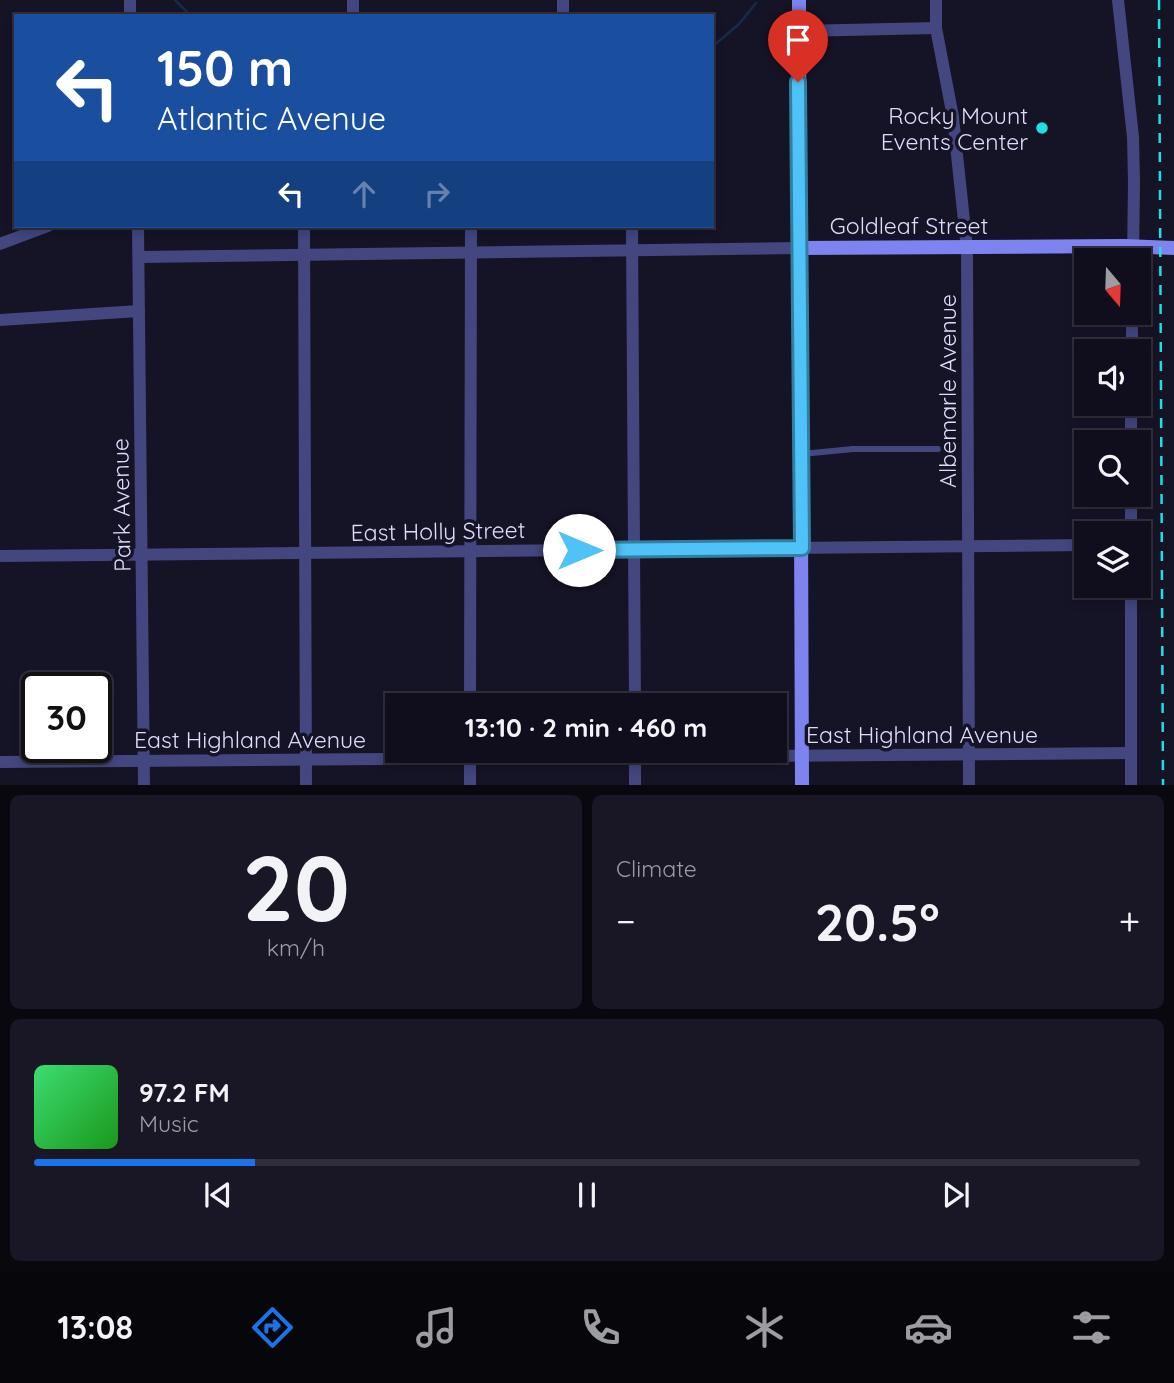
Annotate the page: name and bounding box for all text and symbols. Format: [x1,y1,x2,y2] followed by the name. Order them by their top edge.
[768,10,828,82] pin
[779,21,817,59] icon: arrive
[157,37,293,98] text: 150 m
[42,42,133,133] icon: left
[157,98,386,138] text: Atlantic Avenue
[881,101,1028,156] place label: Rocky Mount Events Center
[1034,120,1050,136] marker: Rocky Mount Events Center
[272,175,310,213] icon: left
[345,175,383,213] icon: ahead
[418,175,456,213] icon: right
[830,211,988,240] street label: Goldleaf Street
[1074,248,1152,326] north arrow
[1074,248,1151,598] map controls
[933,294,962,488] street label: Albemarle Avenue
[1074,339,1151,416] button: sound
[1074,430,1151,507] button: search
[105,438,137,572] street label: Park Avenue
[542,513,616,587] position arrow
[350,515,526,547] street label: East Holly Street
[1074,521,1151,598] button: layers
[21,672,112,763] speed limit sign: 30
[465,711,707,744] text: 13:10 · 2 min · 460 m
[806,720,1038,749] street label: East Highland Avenue
[134,725,366,754] street label: East Highland Avenue
[242,830,350,944] text: 20
[616,854,697,883] text: Climate
[815,889,940,954] text: 20.5°
[616,897,636,945] text: −
[1119,897,1140,945] text: +
[267,933,325,962] text: km/h
[139,1076,230,1109] text: 97.2 FM
[139,1109,199,1138] text: Music
[199,1176,237,1214] icon: previous
[568,1176,606,1214] icon: pause
[937,1176,975,1214] icon: next
[248,1303,297,1352] icon: directions
[412,1303,461,1352] icon: music
[576,1303,625,1352] icon: phone
[740,1303,789,1352] icon: climate
[904,1303,953,1352] icon: car
[1067,1303,1116,1352] icon: filters
[57,1307,133,1347] text: 13:08

